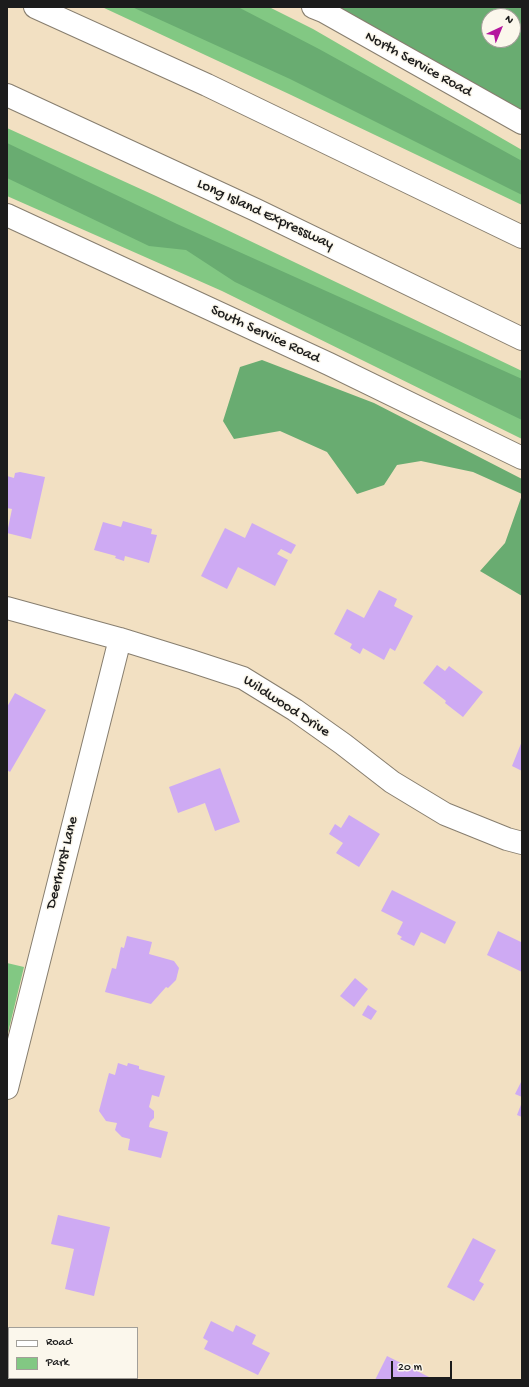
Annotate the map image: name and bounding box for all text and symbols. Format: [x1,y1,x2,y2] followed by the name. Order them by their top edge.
[481,8,521,48] north arrow
[502,13,515,27] text: N
[361,28,475,102] street label: North Service Road
[194,175,336,255] street label: Long Island Expressway
[207,302,323,368] street label: South Service Road
[239,672,333,742] street label: Wildwood Drive
[43,815,83,911] street label: Deerhurst Lane
[8,1327,138,1379] legend
[46,1336,72,1350] text: Road
[393,1353,454,1379] scale bar
[46,1356,69,1370] text: Park
[398,1361,422,1375] text: 20 m

